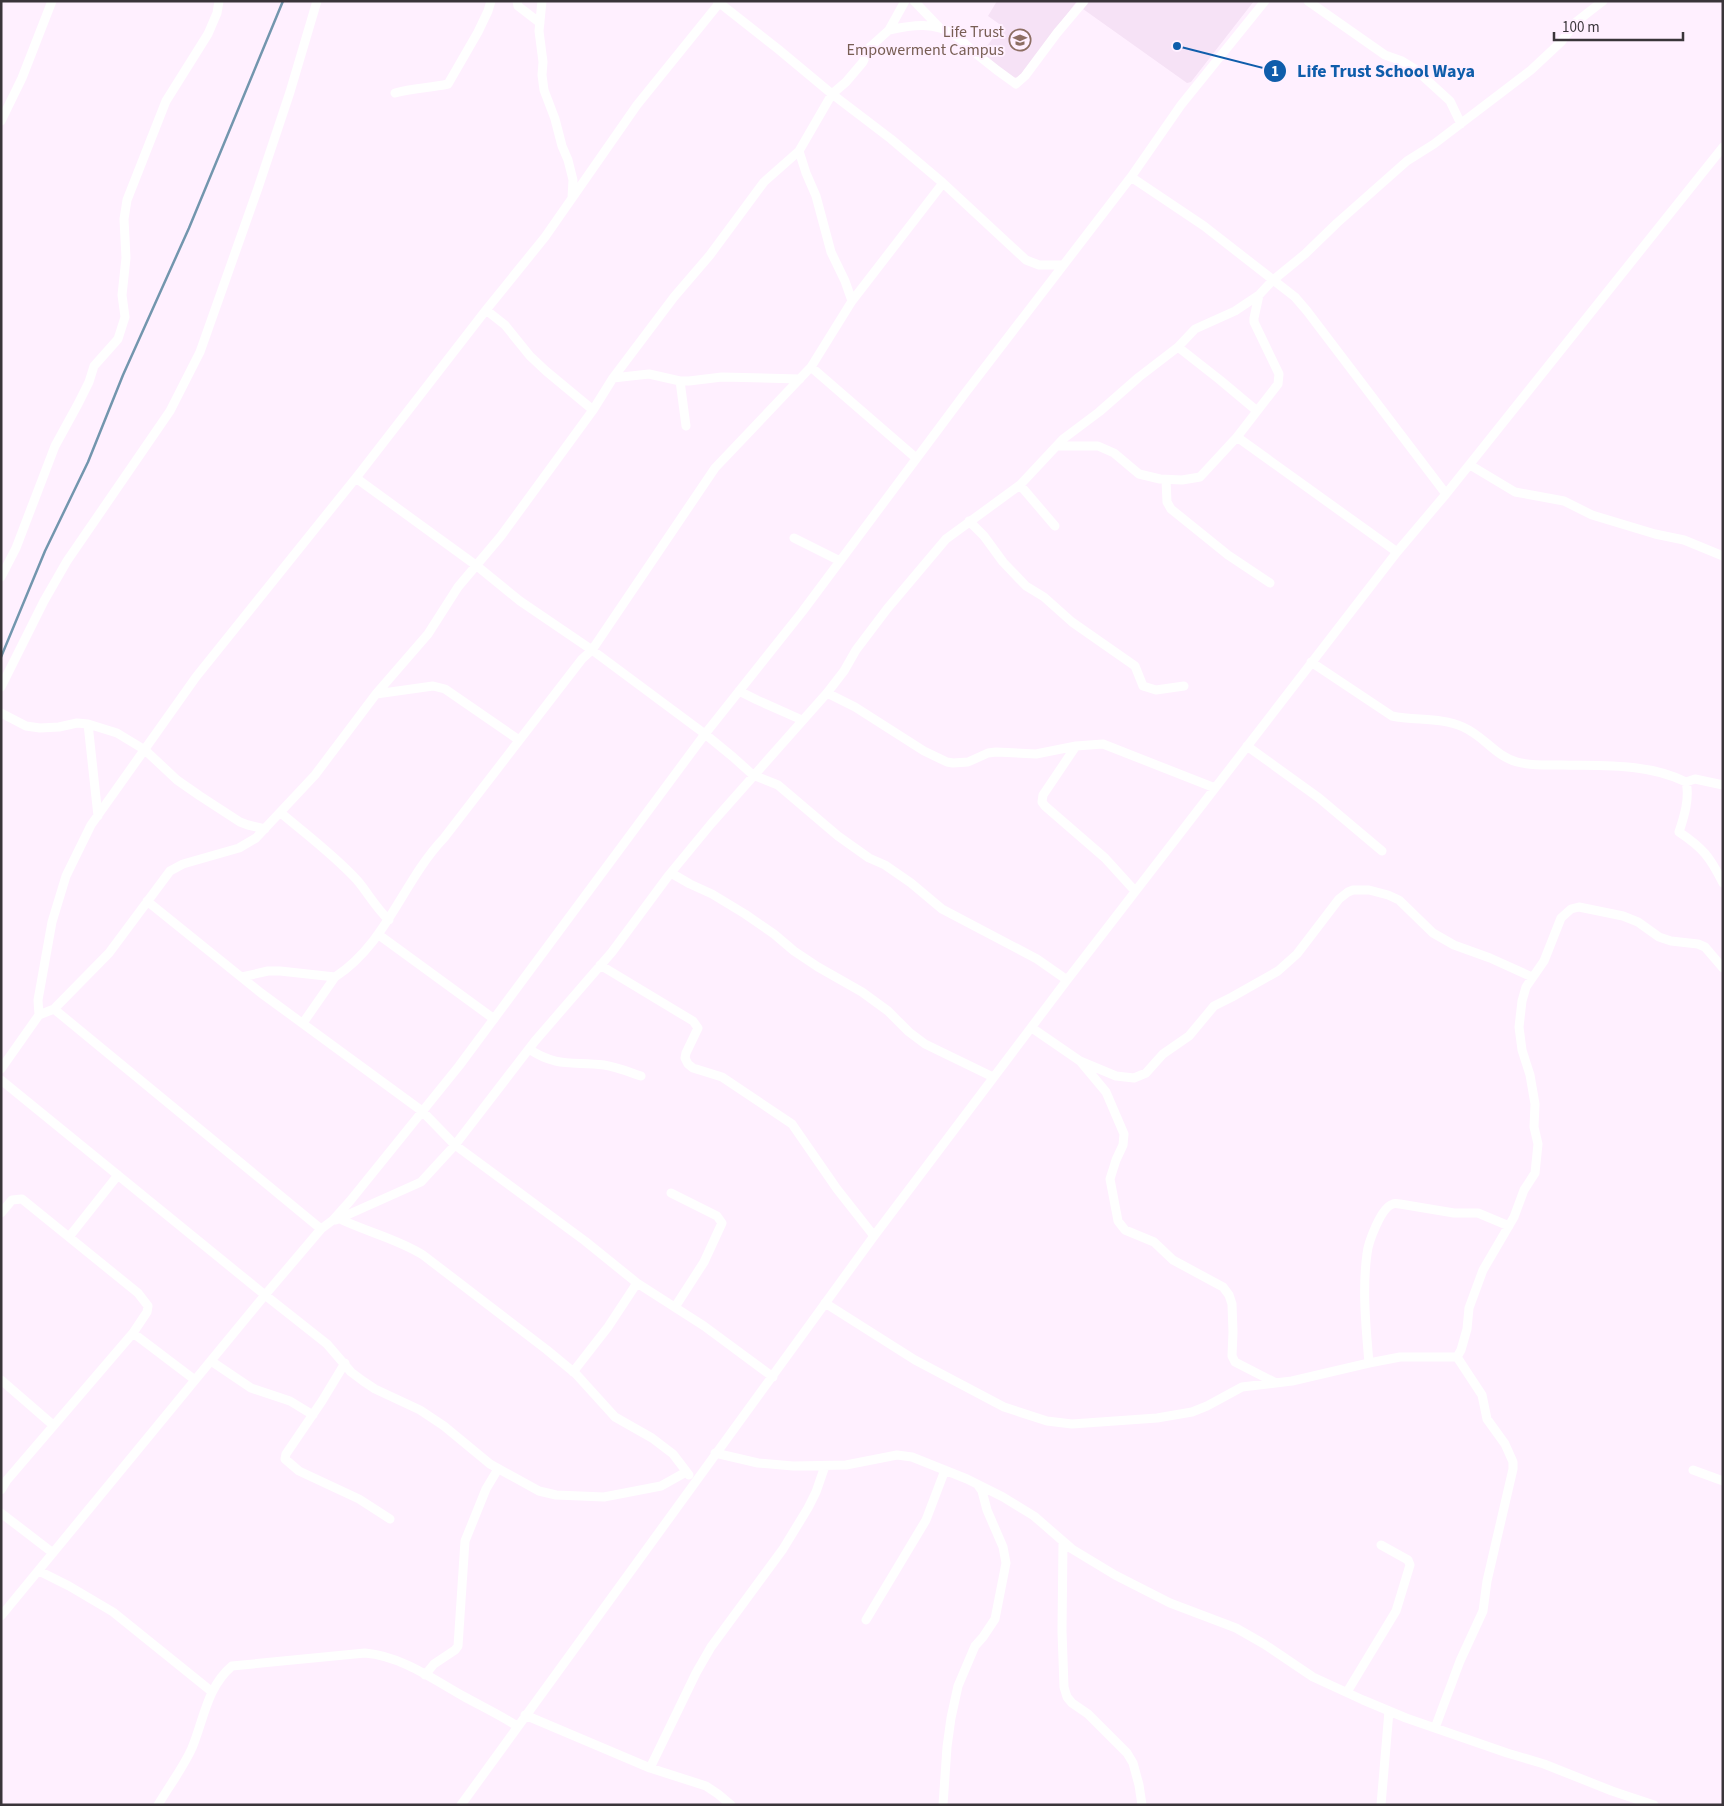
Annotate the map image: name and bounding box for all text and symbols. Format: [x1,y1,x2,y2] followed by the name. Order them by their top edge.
[1554,10,1683,42] scale bar
[1562,17,1600,38] text: 100 m
[847,21,1005,61] place label: Life Trust Empowerment Campus
[1008,28,1032,52] school or university icon: Life Trust Empowerment Campus
[1262,54,1485,87] callout: Life Trust School Waya
[1297,59,1475,84] text: Life Trust School Waya
[1271,61,1279,82] text: 1

